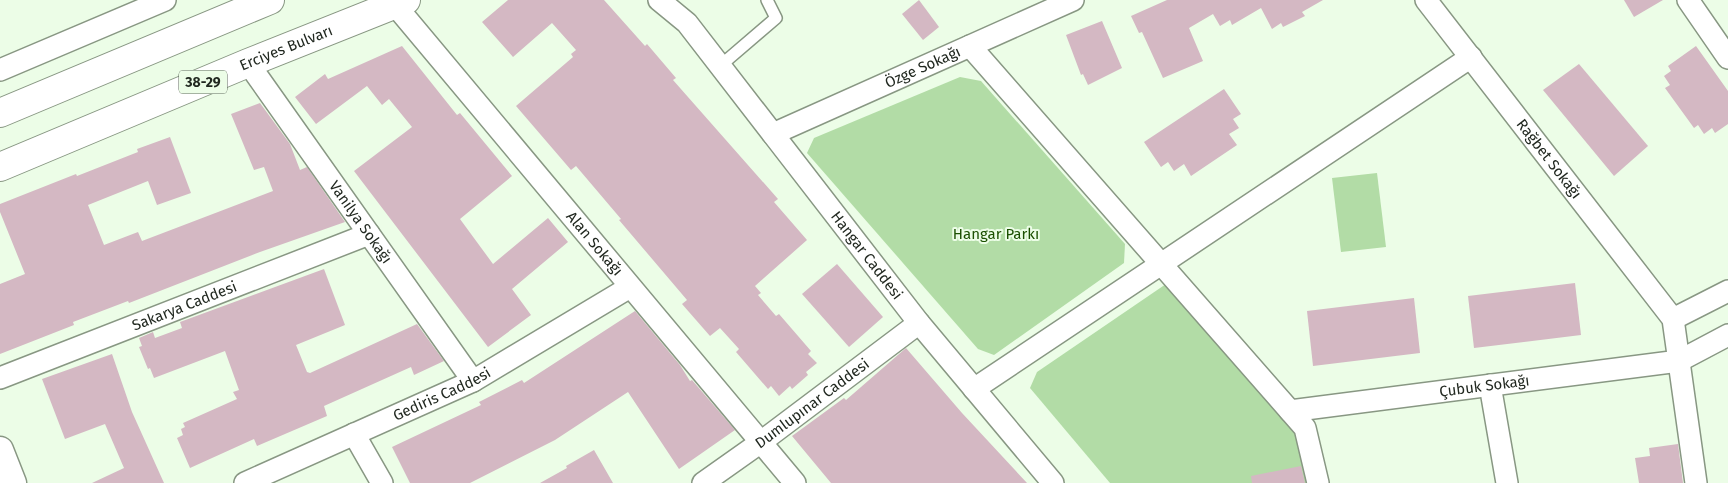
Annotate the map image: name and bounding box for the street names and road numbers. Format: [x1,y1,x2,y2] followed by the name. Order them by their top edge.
[237,21,335,74] street label: Erciyes Bulvarı
[882,42,963,92] street label: Özge Sokağı
[179,70,227,94] road number: 38-29
[1513,116,1585,202] street label: Rağbet Sokağı
[325,177,396,267] street label: Vanilya Sokağı
[563,208,627,279] street label: Alan Sokağı
[827,208,906,303] street label: Hangar Caddesi
[130,277,239,335] street label: Sakarya Caddesi
[752,355,873,452] street label: Dumlupınar Caddesi
[390,363,494,425] street label: Gediris Caddesi
[1438,371,1531,401] street label: Çubuk Sokağı

